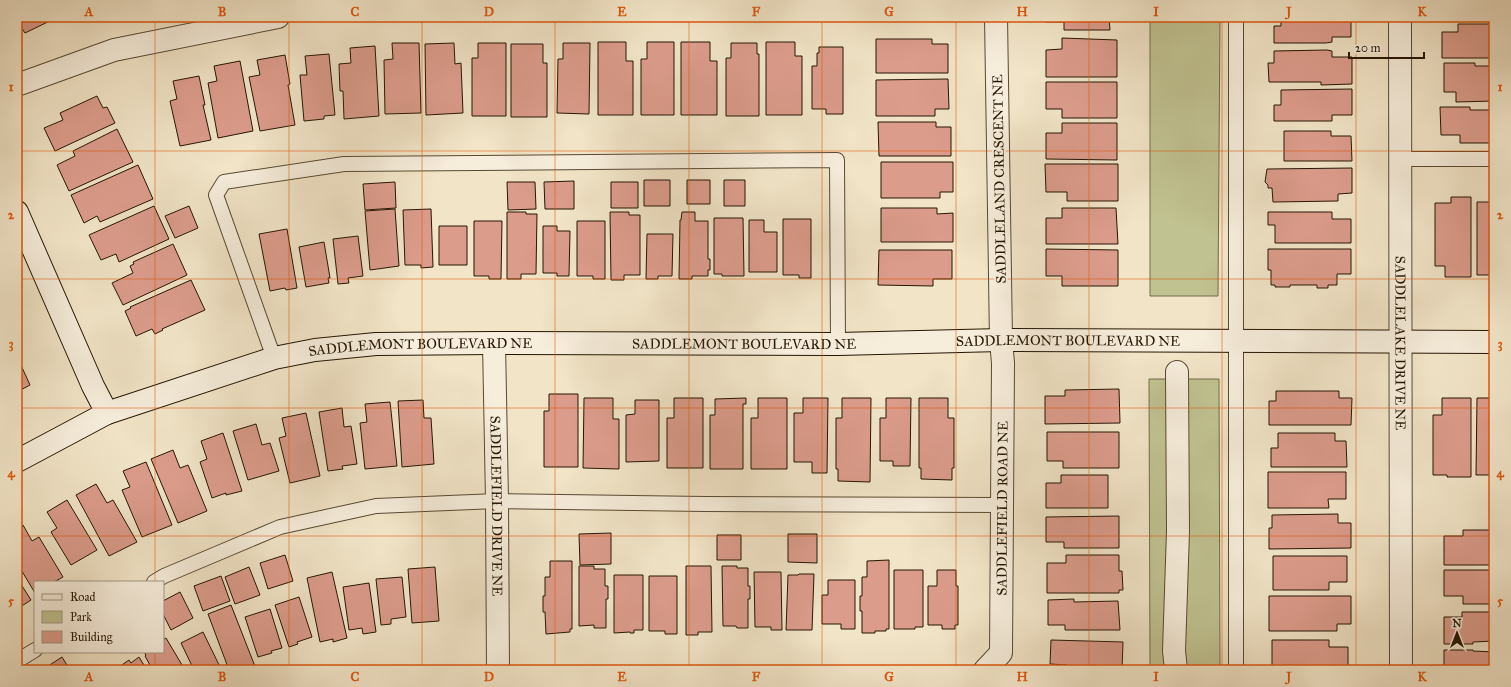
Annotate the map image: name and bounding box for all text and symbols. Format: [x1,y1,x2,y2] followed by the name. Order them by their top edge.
[84,4,94,20] text: A
[218,4,227,20] text: B
[351,4,360,20] text: C
[484,4,494,20] text: D
[617,4,627,20] text: E
[752,4,761,20] text: F
[884,4,894,20] text: G
[1016,4,1028,20] text: H
[1153,4,1159,20] text: I
[1284,4,1292,20] text: J
[1417,4,1427,20] text: K
[1349,34,1424,60] scale bar
[1355,41,1381,55] text: 20 m
[989,74,1010,284] street label: SADDLELAND CRESCENT NE
[8,79,14,95] text: 1
[1497,79,1503,95] text: 1
[8,207,15,223] text: 2
[1497,207,1504,223] text: 2
[1391,256,1409,430] street label: SADDLELAKE DRIVE NE
[956,332,1180,350] street label: SADDLEMONT BOULEVARD NE
[307,335,532,360] street label: SADDLEMONT BOULEVARD NE
[632,335,856,353] street label: SADDLEMONT BOULEVARD NE
[8,336,14,352] text: 3
[1497,336,1503,352] text: 3
[486,415,506,596] street label: SADDLEFIELD DRIVE NE
[993,421,1012,596] street label: SADDLEFIELD ROAD NE
[7,465,15,481] text: 4
[1496,465,1504,481] text: 4
[34,581,164,653] legend
[70,590,96,604] text: Road
[8,593,15,609] text: 5
[1497,593,1504,609] text: 5
[70,610,92,624] text: Park
[1437,613,1477,653] north arrow
[1452,617,1462,630] text: N
[70,630,113,645] text: Building
[84,669,94,685] text: A
[218,669,227,685] text: B
[351,669,360,685] text: C
[484,669,494,685] text: D
[617,669,627,685] text: E
[752,669,761,685] text: F
[884,669,894,685] text: G
[1016,669,1028,685] text: H
[1153,669,1159,685] text: I
[1284,669,1292,685] text: J
[1417,669,1427,685] text: K

